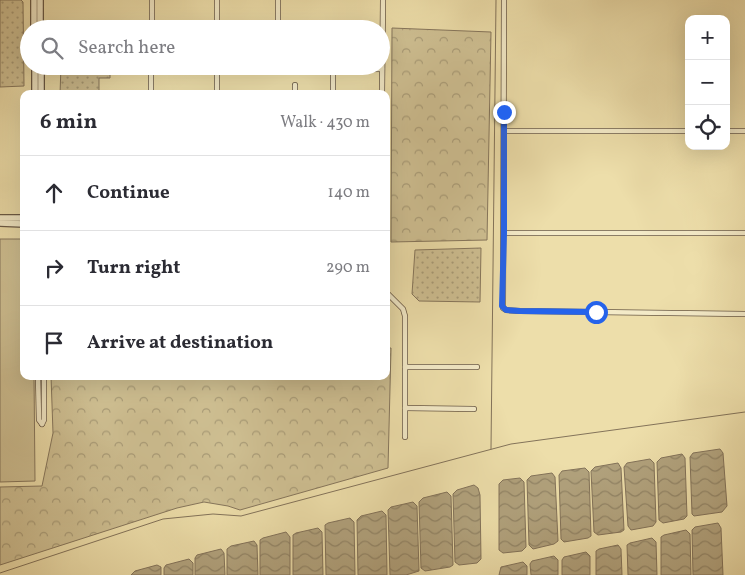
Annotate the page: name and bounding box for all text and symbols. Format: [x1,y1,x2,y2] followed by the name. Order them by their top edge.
[685,15,730,150] map controls
[685,15,730,60] button: +
[20,20,390,75] search box
[38,34,66,62] icon: search
[78,35,175,61] text: Search here
[685,60,730,105] button: −
[493,101,516,124] route end
[685,105,730,150] button: locate
[40,108,97,137] text: 6 min
[280,112,370,134] text: Walk · 430 m
[40,179,68,207] icon: ahead
[87,180,170,206] text: Continue
[328,182,370,204] text: 140 m
[40,254,68,282] icon: right
[87,255,180,281] text: Turn right
[326,257,370,279] text: 290 m
[585,301,608,324] route start
[40,329,68,357] icon: arrive
[87,330,273,356] text: Arrive at destination

